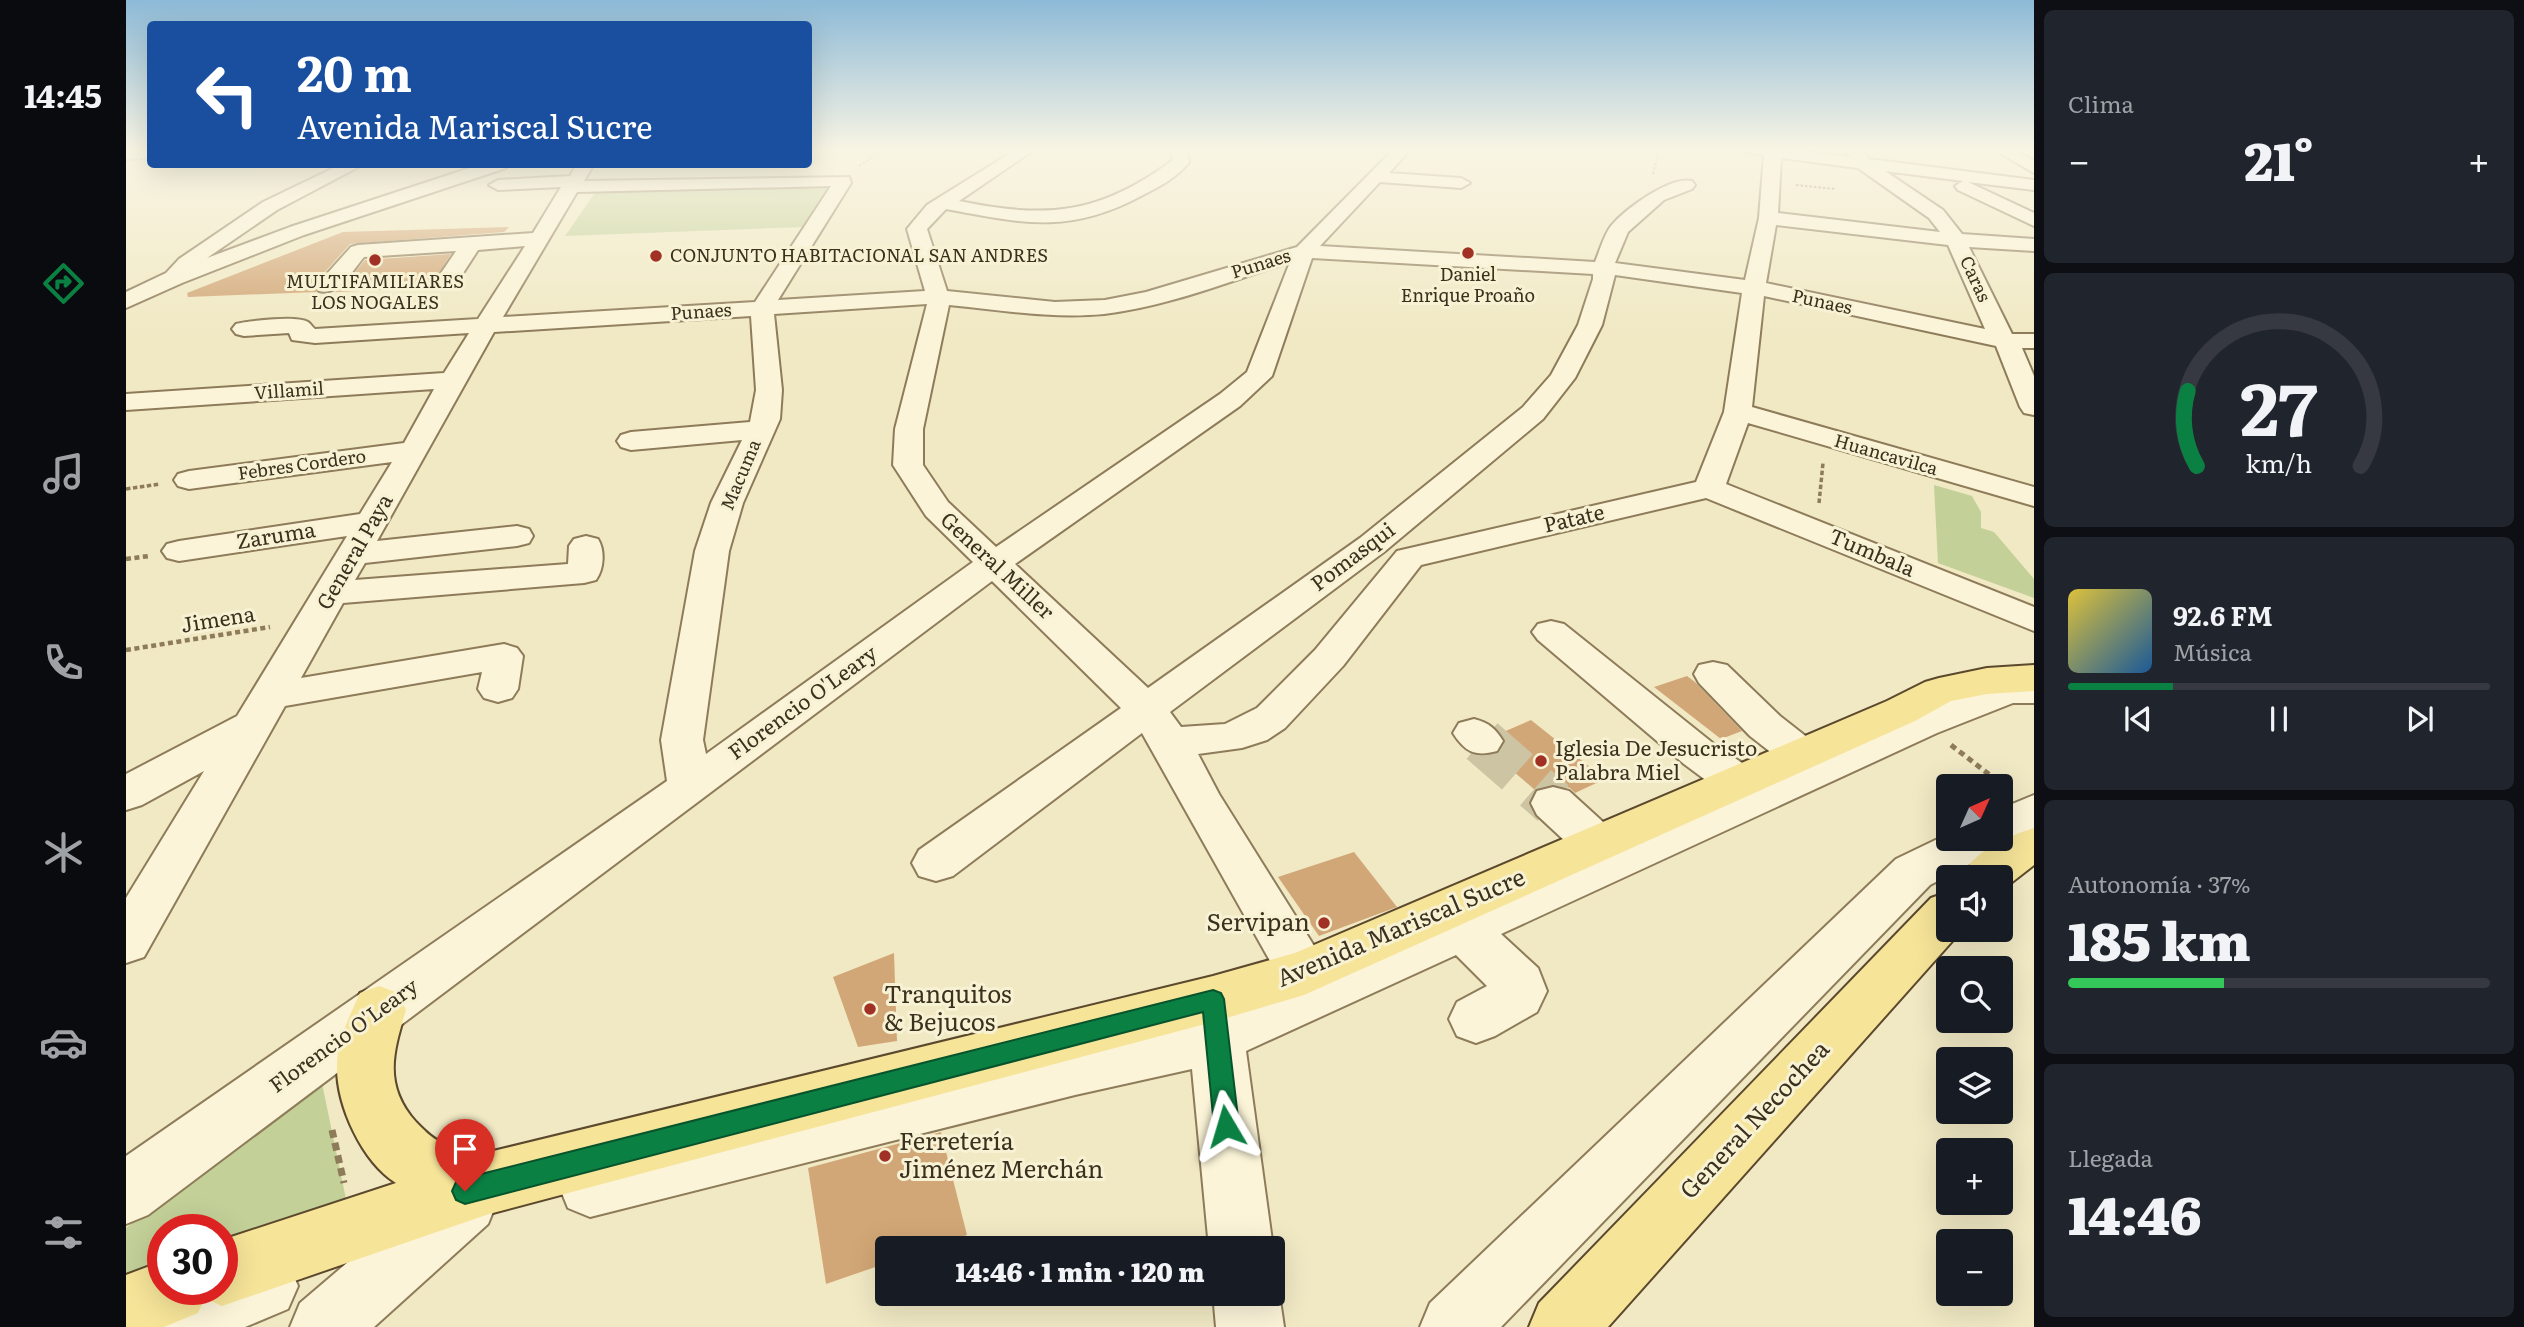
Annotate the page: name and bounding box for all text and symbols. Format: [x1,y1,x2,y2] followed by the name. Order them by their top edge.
[297,34,412,107] text: 20 m
[182,49,273,140] icon: left
[24,70,102,118] text: 14:45
[2068,86,2134,120] text: Clima
[297,101,653,149] text: Avenida Mariscal Sucre
[2244,120,2314,197] text: 21°
[2068,130,2090,187] text: −
[2468,130,2490,187] text: +
[670,241,1048,268] place label: CONJUNTO HABITACIONAL SAN ANDRES
[1227,241,1294,284] street label: Punaes
[1460,245,1476,261] marker: Daniel Enrique Proaño
[648,248,664,264] marker: CONJUNTO HABITACIONAL SAN ANDRES
[1954,251,1999,306] street label: Caras
[367,252,383,268] marker: MULTIFAMILIARES LOS NOGALES
[39,259,88,308] icon: directions
[1401,260,1535,308] place label: Daniel Enrique Proaño
[286,267,464,315] place label: MULTIFAMILIARES LOS NOGALES
[1790,281,1855,320] street label: Punaes
[670,295,732,326] street label: Punaes
[2240,351,2318,459] text: 27
[253,374,325,405] street label: Villamil
[1831,426,1942,481] street label: Huancavilca
[713,434,767,514] street label: Macuma
[236,441,368,486] street label: Febres Cordero
[2246,444,2312,481] text: km/h
[39,449,88,498] icon: music
[307,486,399,615] street label: General Paya
[1540,495,1607,539] street label: Patate
[935,503,1063,625] street label: General Miller
[234,512,318,555] street label: Zaruma
[1303,513,1400,597] street label: Pomasqui
[1825,519,1921,583] street label: Tumbala
[2173,595,2273,634] text: 92.6 FM
[178,596,258,639] street label: Jimena
[2173,634,2252,668] text: Música
[721,636,883,766] street label: Florencio O'Leary
[39,638,88,687] icon: phone
[2119,700,2157,738] icon: previous
[2260,700,2298,738] icon: pause
[2401,700,2439,738] icon: next
[1555,731,1757,786] place label: Iglesia De Jesucristo Palabra Miel
[1533,753,1549,769] marker: Iglesia De Jesucristo Palabra Miel
[1936,774,2012,850] north arrow
[1936,774,2013,1306] map controls
[39,828,88,877] icon: climate
[1270,857,1530,994] street label: Avenida Mariscal Sucre
[1936,865,2013,942] button: sound
[2068,866,2251,900] text: Autonomía · 37%
[2068,900,2251,977] text: 185 km
[1206,903,1310,938] place label: Servipan
[1316,915,1332,931] marker: Servipan
[1936,956,2013,1033] button: search
[262,969,424,1099] street label: Florencio O'Leary
[884,975,1012,1038] place label: Tranquitos & Bejucos
[862,1001,878,1017] marker: Tranquitos & Bejucos
[39,1018,88,1067] icon: car
[1670,1031,1836,1205] street label: General Necochea
[1936,1047,2013,1124] button: layers
[1189,1089,1263,1163] position arrow
[435,1119,495,1191] pin
[899,1122,1103,1185] place label: Ferretería Jiménez Merchán
[446,1130,484,1168] icon: arrive
[1936,1138,2013,1215] button: +
[2068,1140,2153,1174] text: Llegada
[877,1148,893,1164] marker: Ferretería Jiménez Merchán
[2068,1174,2202,1251] text: 14:46
[39,1208,88,1257] icon: filters
[147,1214,238,1305] speed limit sign: 30
[1936,1229,2013,1306] button: −
[955,1251,1205,1290] text: 14:46 · 1 min · 120 m

